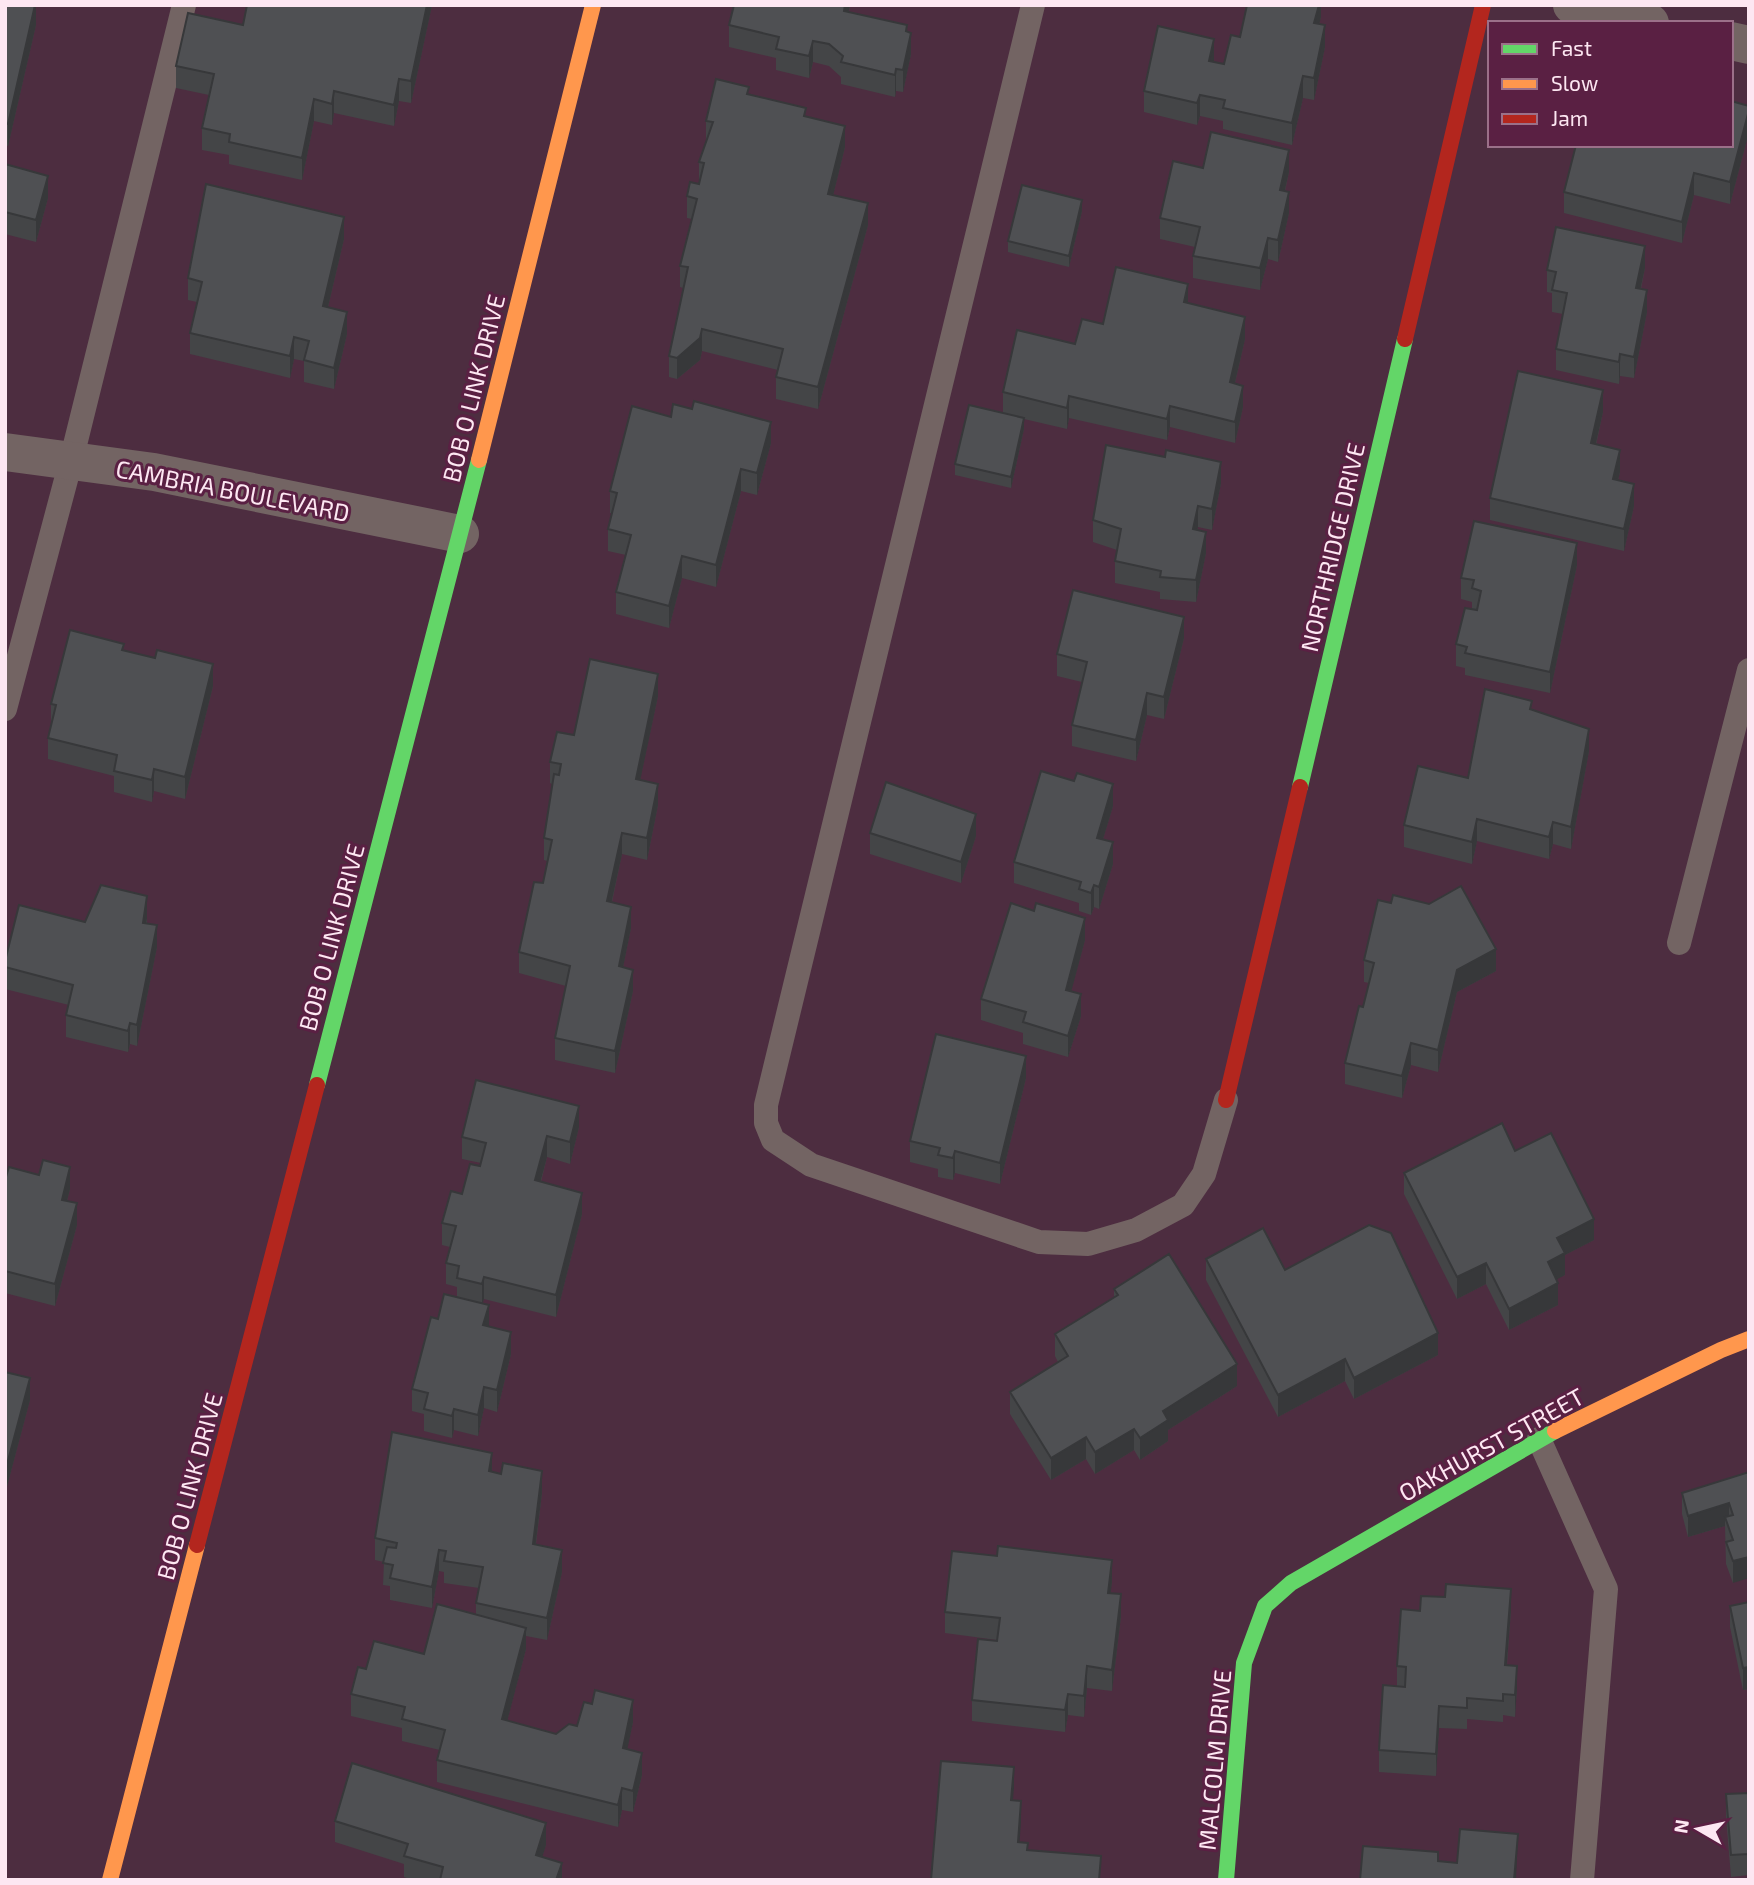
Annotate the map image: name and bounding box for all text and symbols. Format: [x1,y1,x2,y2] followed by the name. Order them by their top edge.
[1488,21,1733,147] legend
[1551,35,1592,60] text: Fast
[1551,70,1598,95] text: Slow
[1551,105,1588,130] text: Jam
[436,291,510,485] street label: BOB O LINK DRIVE
[1294,440,1370,654] street label: NORTHRIDGE DRIVE
[114,453,352,527] street label: CAMBRIA BOULEVARD
[292,840,370,1034] street label: BOB O LINK DRIVE
[1393,1381,1589,1507] street label: OAKHURST STREET
[150,1389,228,1583] street label: BOB O LINK DRIVE
[1192,1668,1236,1852] street label: MALCOLM DRIVE
[1663,1794,1733,1864] north arrow
[1668,1818,1693,1835] text: N

